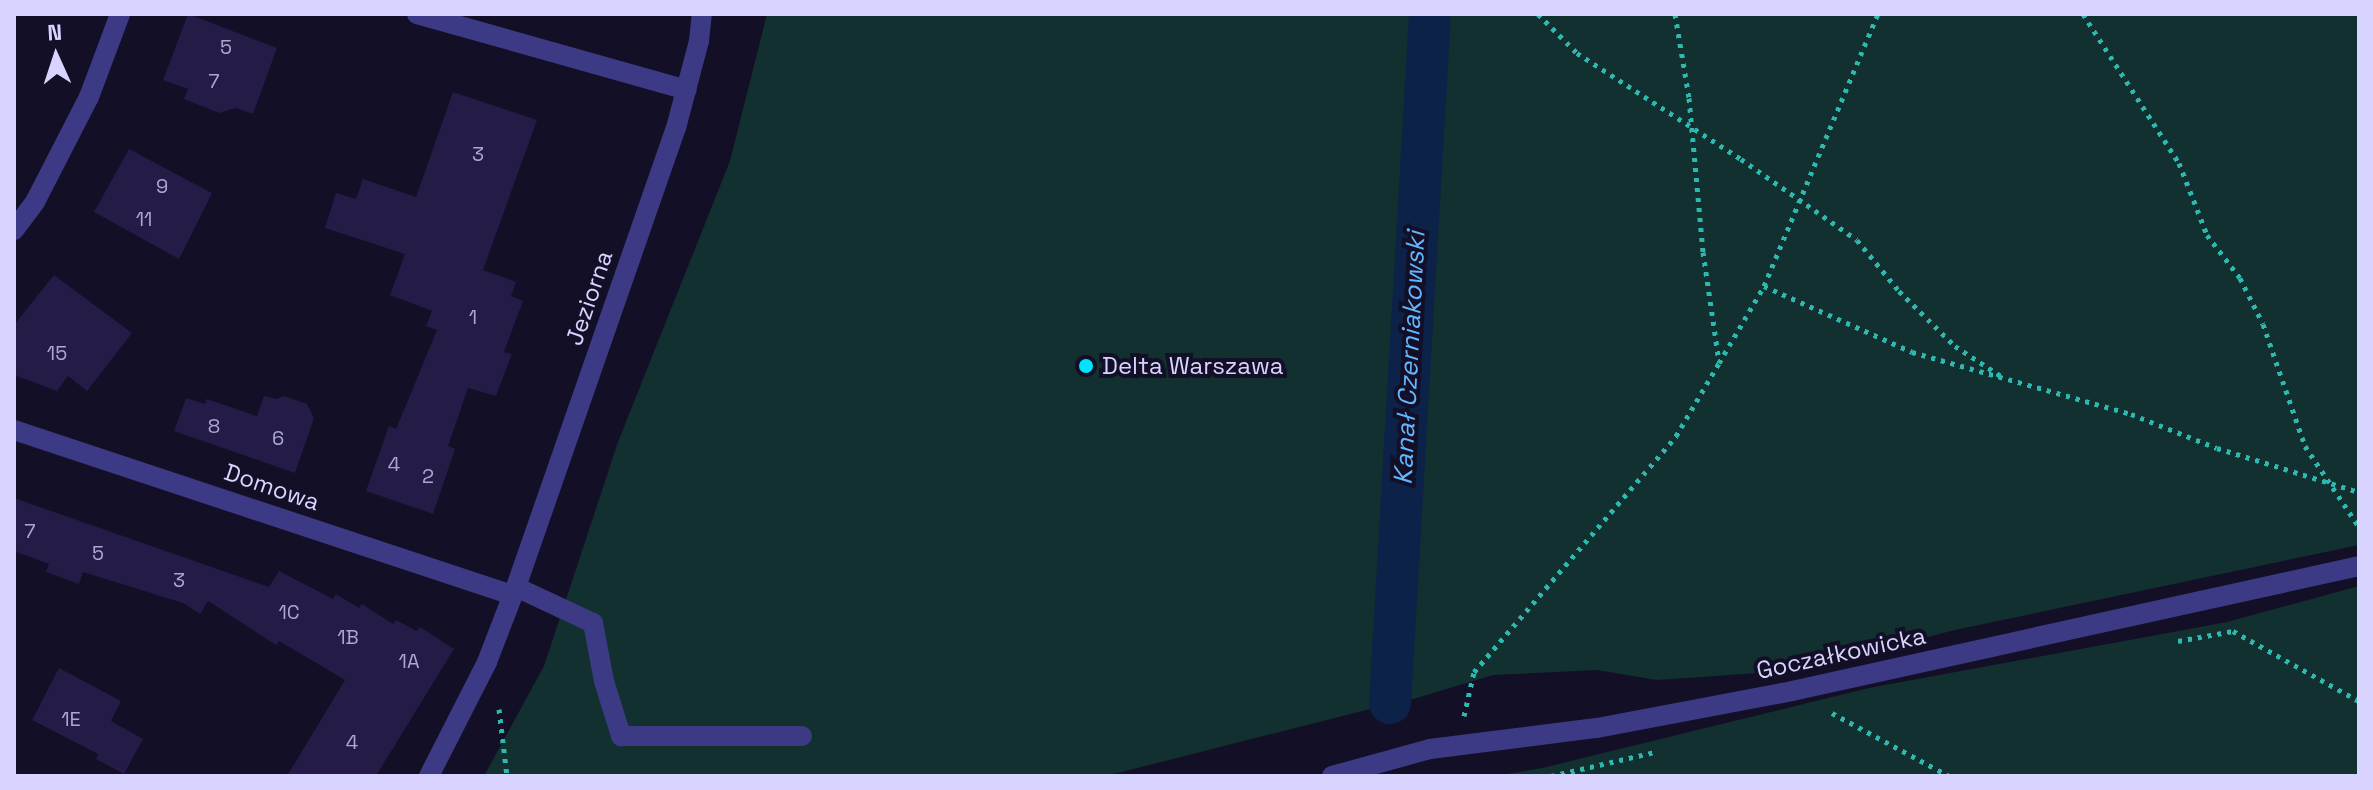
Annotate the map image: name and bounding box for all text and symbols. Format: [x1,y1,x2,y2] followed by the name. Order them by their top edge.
[16,16,96,96] north arrow
[47,18,63,46] text: N
[220,35,232,59] house number: 5
[208,69,220,93] house number: 7
[472,142,484,166] house number: 3
[156,174,168,198] house number: 9
[136,207,152,231] house number: 11
[1388,230,1432,486] water label: Kanał Czerniakowski
[559,247,619,349] street label: Jeziorna
[469,305,477,329] house number: 1
[47,341,67,365] house number: 15
[1102,352,1284,380] place label: Delta Warszawa
[1077,357,1095,375] marker: Delta Warszawa
[208,414,220,438] house number: 8
[272,426,284,450] house number: 6
[388,452,400,476] house number: 4
[221,457,323,517] street label: Domowa
[422,464,434,488] house number: 2
[24,519,36,543] house number: 7
[92,541,104,565] house number: 5
[173,568,185,592] house number: 3
[278,600,300,624] house number: 1C
[1754,621,1928,685] street label: Goczałkowicka
[337,625,359,649] house number: 1B
[399,649,419,673] house number: 1A
[61,707,81,731] house number: 1E
[346,730,358,754] house number: 4

